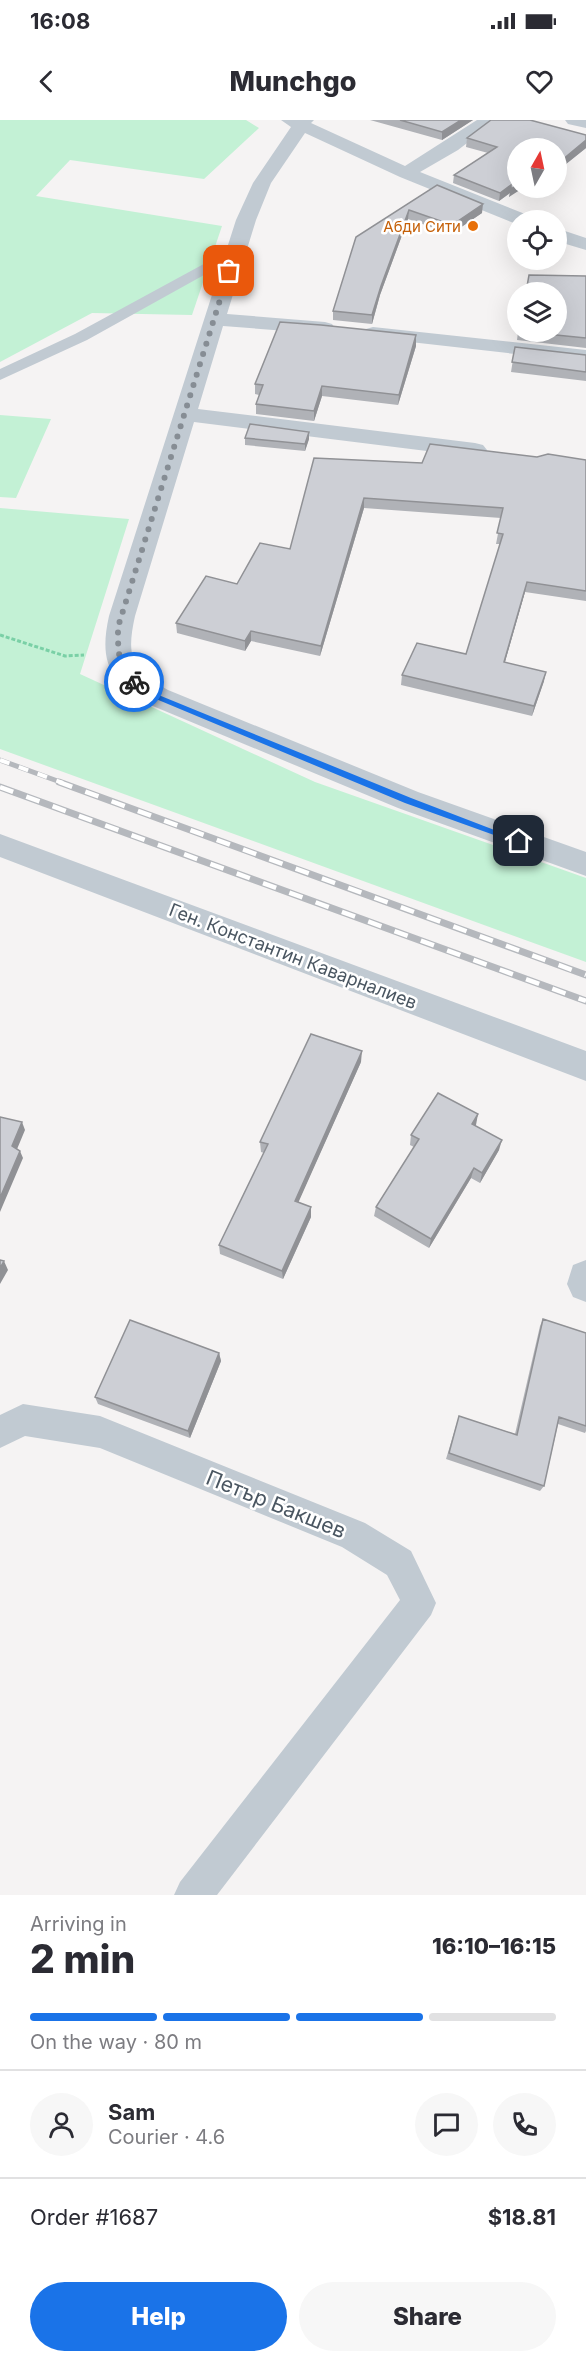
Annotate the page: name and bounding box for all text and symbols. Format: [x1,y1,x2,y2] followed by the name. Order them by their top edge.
[30,8,90,34] text: 16:08
[30,65,63,98] icon: back
[230,65,356,98] text: Munchgo
[523,65,556,98] icon: heart
[507,138,567,198] north arrow
[507,138,567,342] map controls
[507,210,567,270] button: locate
[383,217,461,236] place label: Абди Сити
[466,219,480,233] marker: Абди Сити
[203,245,254,296] pin
[212,254,245,287] icon: bag
[507,282,567,342] button: layers
[104,652,164,712] courier
[118,666,151,699] icon: bike
[493,815,544,866] pin
[502,824,535,857] icon: home
[166,899,420,1013] street label: Ген. Константин Каварналиев
[203,1465,349,1543] street label: Петър Бакшев
[30,1912,127,1936] text: Arriving in
[432,1933,556,1959] text: 16:10–16:15
[30,1935,135,1982] text: 2 min
[30,2030,202,2054] text: On the way · 80 m
[30,2093,93,2156] button: person
[415,2093,478,2156] button: chat
[493,2093,556,2156] button: phone
[108,2099,155,2125] text: Sam
[108,2125,225,2149] text: Courier · 4.6
[30,2204,158,2230] text: Order #1687
[488,2204,556,2230] text: $18.81
[30,2282,287,2351] button: Help
[299,2282,556,2351] button: Share

